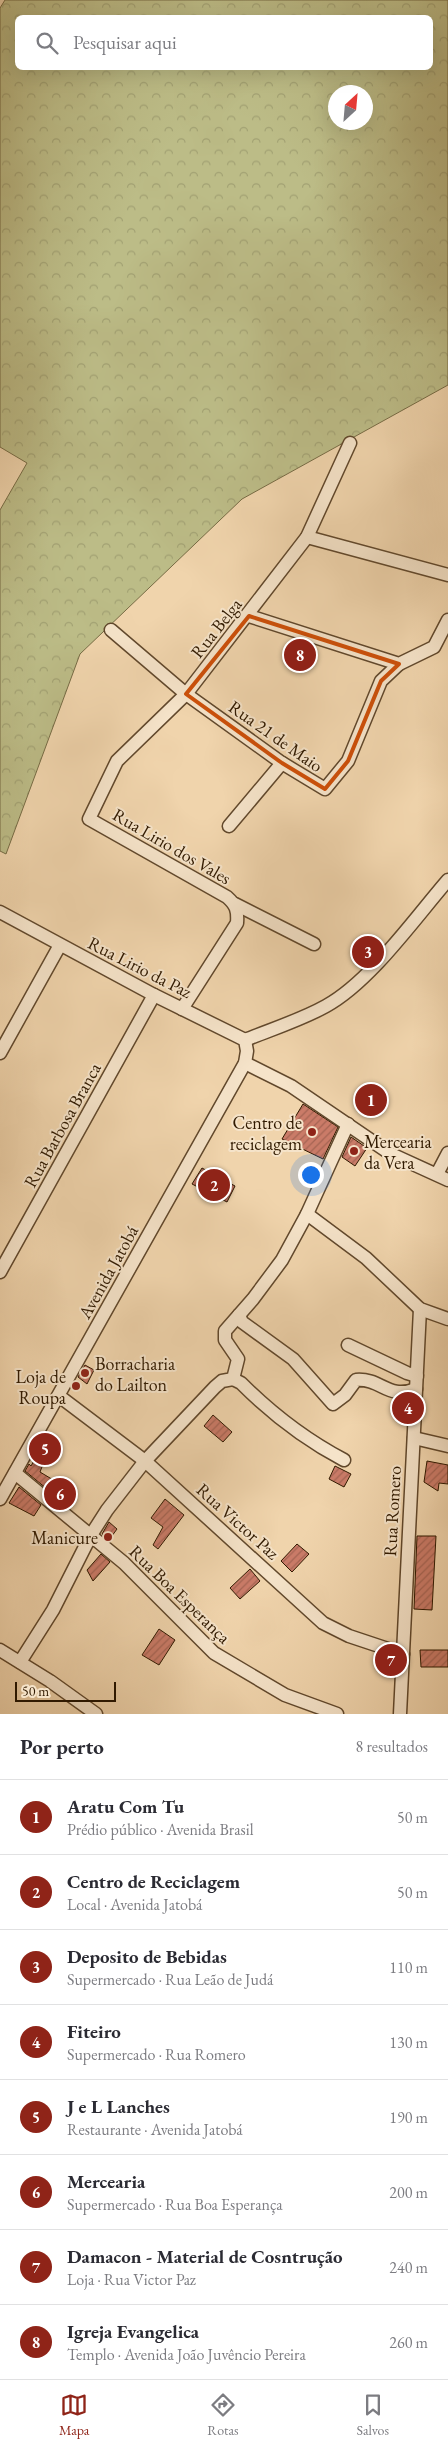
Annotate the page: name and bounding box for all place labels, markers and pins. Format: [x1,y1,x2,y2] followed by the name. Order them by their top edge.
[284,636,316,674] pin: 8
[352,933,384,971] pin: 3
[355,1081,387,1119] pin: 1
[230,1111,302,1155] place label: Centro de reciclagem
[306,1126,318,1138] marker: Centro de reciclagem
[364,1130,432,1174] place label: Mercearia da Vera
[348,1145,360,1157] marker: Mercearia da Vera
[198,1166,230,1204] pin: 2
[95,1352,176,1396] place label: Borracharia do Lailton
[16,1365,67,1409] place label: Loja de Roupa
[79,1367,91,1379] marker: Borracharia do Lailton
[70,1380,82,1392] marker: Loja de Roupa
[392,1389,424,1427] pin: 4
[29,1430,61,1468] pin: 5
[44,1475,76,1513] pin: 6
[31,1526,98,1549] place label: Manicure
[102,1531,114,1543] marker: Manicure
[375,1641,407,1679] pin: 7

